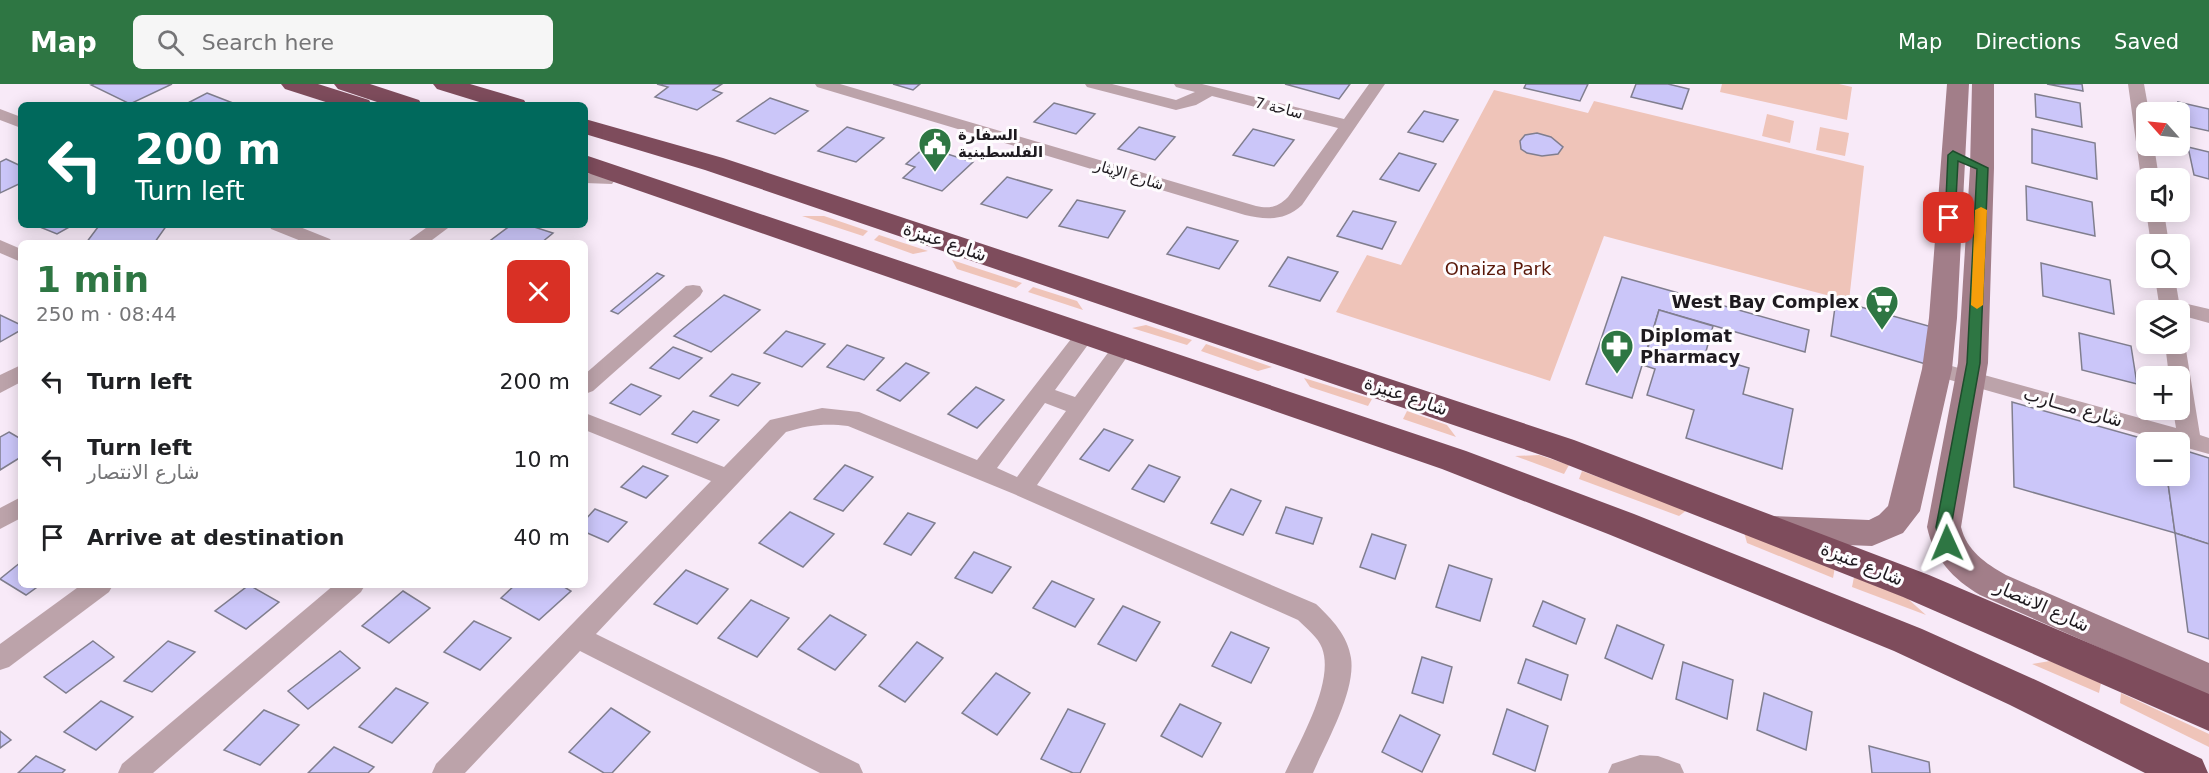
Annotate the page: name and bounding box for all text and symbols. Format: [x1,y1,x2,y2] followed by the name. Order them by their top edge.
[133,15,553,69] search box
[30,26,97,59] text: Map
[154,26,187,59] icon: search
[202,30,334,55] text: Search here
[1898,30,1942,54] text: Map
[1975,30,2081,54] text: Directions
[2114,30,2179,54] text: Saved
[1253,93,1305,123] street label: ساحة 7
[2136,102,2190,156] north arrow
[2136,102,2190,486] map controls
[135,125,281,174] text: 200 m
[36,126,114,204] icon: left
[917,126,953,173] public building icon: السفارة الفلسطينية
[958,126,1043,161] place label: السفارة الفلسطينية
[1091,156,1166,194] street label: شارع الإيثار
[2136,168,2190,222] button: sound
[135,175,245,206] text: Turn left
[1923,192,1974,243] pin
[1932,201,1965,234] icon: arrive
[900,217,990,267] street label: شارع عنيزة
[2136,234,2190,288] button: search
[1445,258,1552,279] park label: Onaiza Park
[36,259,149,300] text: 1 min
[507,260,570,323] button: close
[1864,284,1900,331] supermarket icon: West Bay Complex
[1671,291,1859,312] place label: West Bay Complex
[2136,300,2190,354] button: layers
[36,302,177,326] text: 250 m · 08:44
[1640,325,1741,367] place label: Diplomat Pharmacy
[1599,328,1635,375] pharmacy icon: Diplomat Pharmacy
[36,365,69,398] icon: left
[2136,366,2190,420] button: +
[87,369,192,394] text: Turn left
[500,369,570,394] text: 200 m
[1361,371,1451,421] street label: شارع عنيزة
[2021,382,2125,432] street label: شارع مـــارب
[2136,432,2190,486] button: −
[87,435,192,460] text: Turn left
[36,443,69,476] icon: left
[514,447,570,472] text: 10 m
[87,460,199,484] text: شارع الانتصار
[1915,511,1979,575] position arrow
[36,521,69,554] icon: arrive
[87,525,344,550] text: Arrive at destination
[514,525,570,550] text: 40 m
[1818,538,1906,590] street label: شارع عنيزة
[1990,575,2093,637] street label: شارع الانتصار

